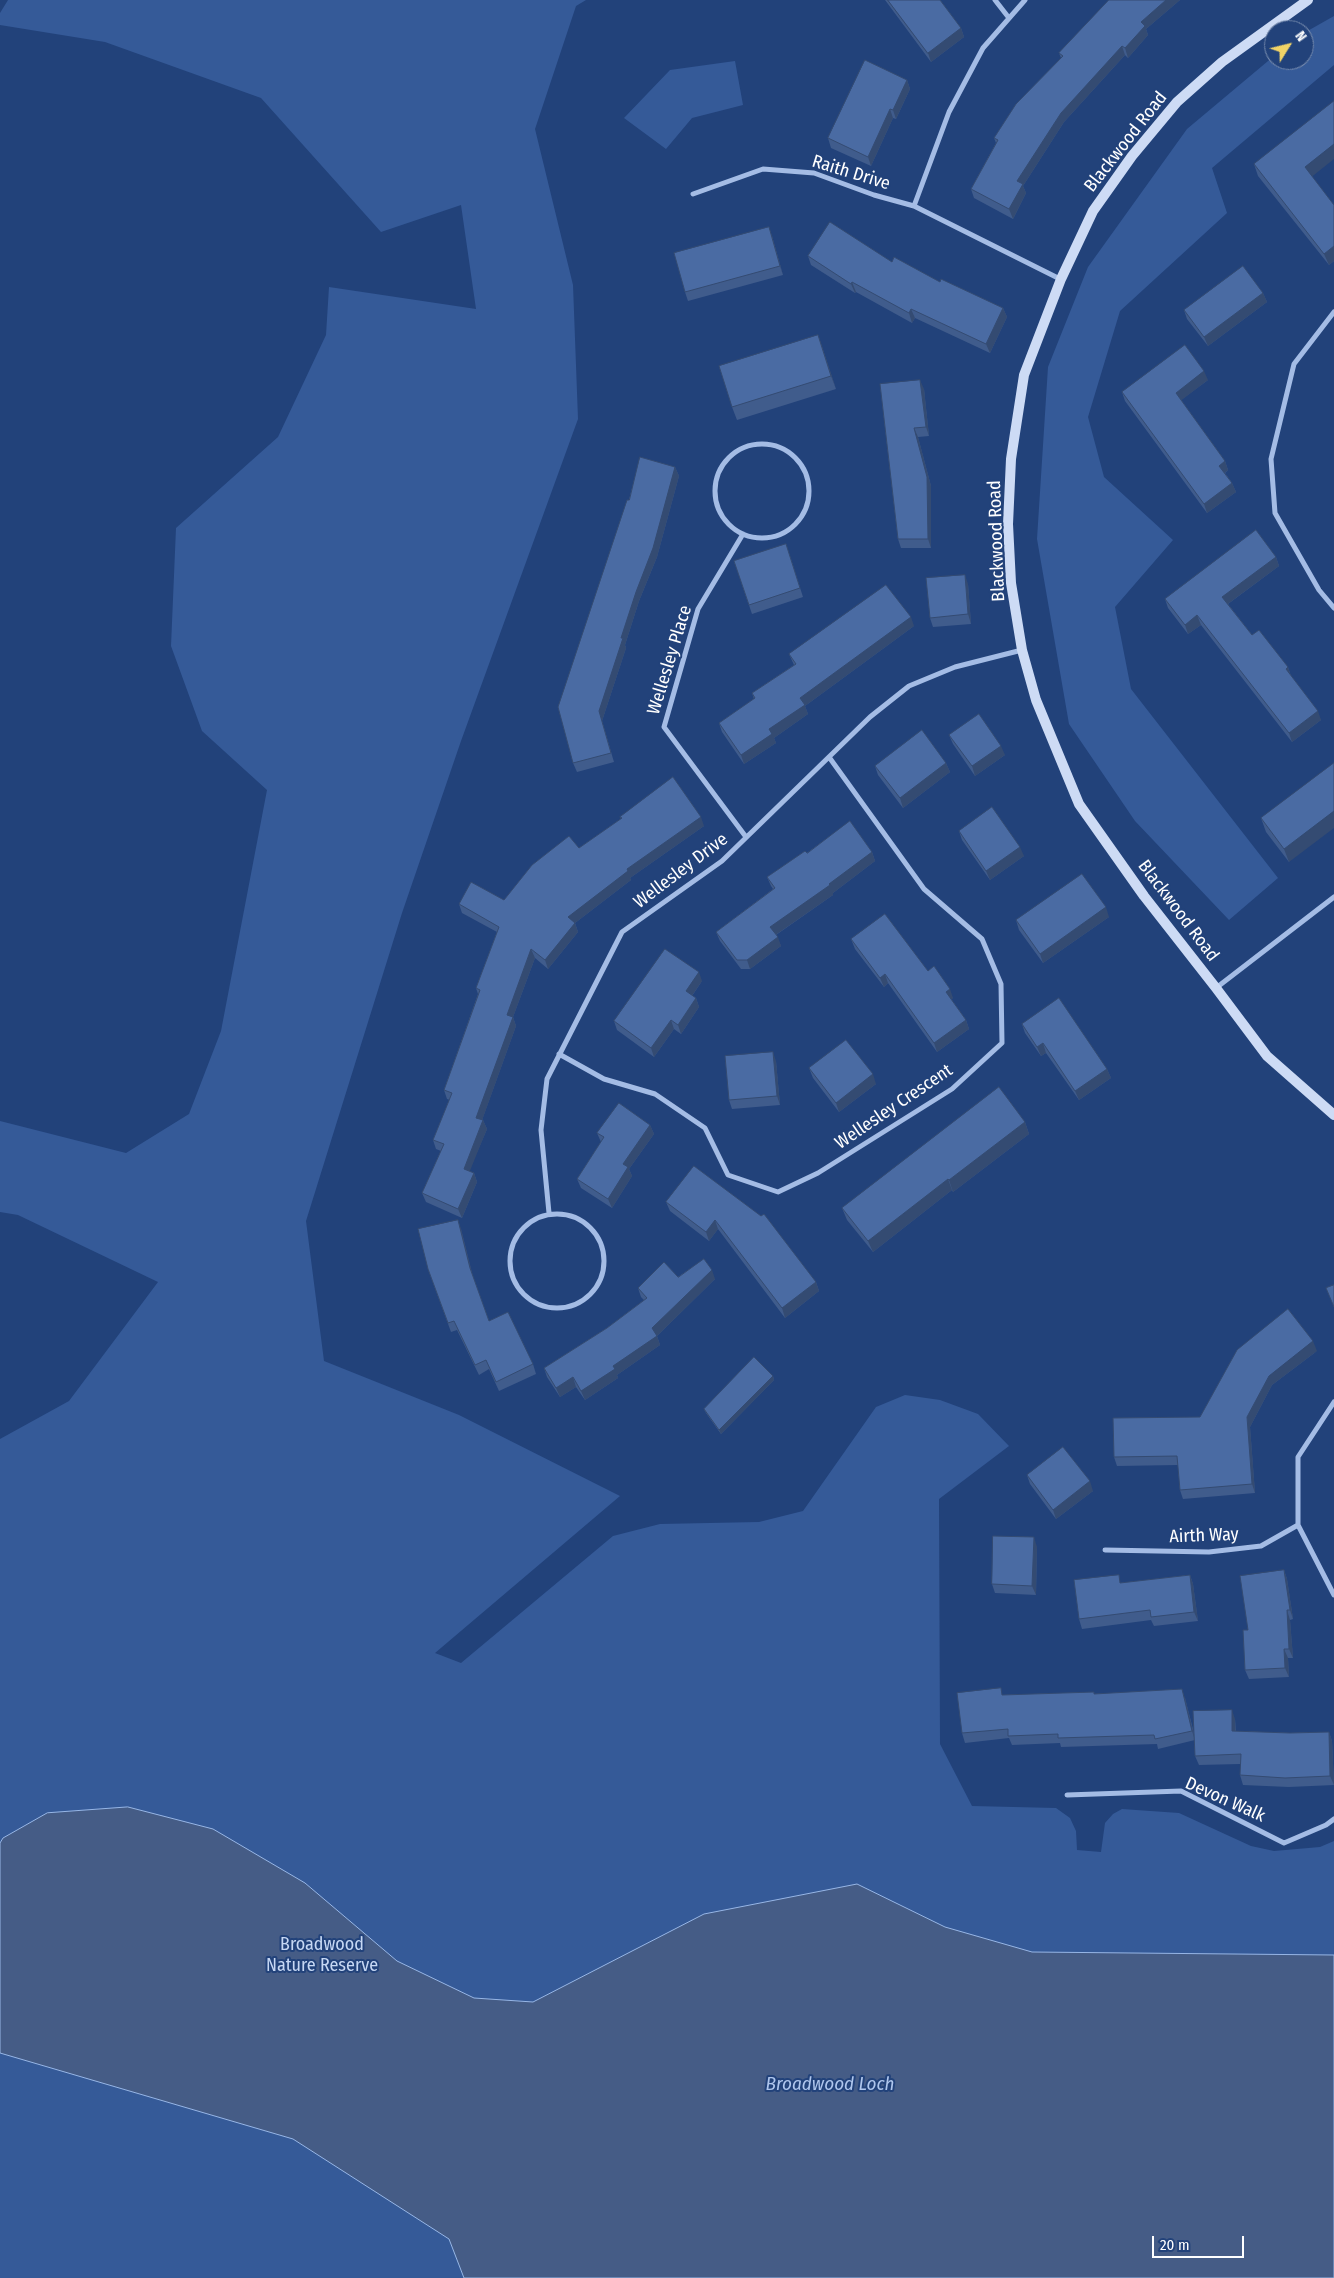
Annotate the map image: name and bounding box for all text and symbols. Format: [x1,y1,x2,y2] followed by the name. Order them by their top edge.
[1264,20,1314,70] north arrow
[1291,28,1310,45] text: N
[1080,88,1172,196] street label: Blackwood Road
[809,151,893,195] street label: Raith Drive
[984,480,1010,602] street label: Blackwood Road
[643,603,697,717] street label: Wellesley Place
[630,829,732,913] street label: Wellesley Drive
[1133,856,1223,966] street label: Blackwood Road
[831,1060,957,1154] street label: Wellesley Crescent
[1169,1524,1239,1548] street label: Airth Way
[1182,1773,1268,1827] street label: Devon Walk
[266,1934,378,1976] park label: Broadwood Nature Reserve
[765,2074,895,2096] water label: Broadwood Loch
[1154,2226,1246,2258] scale bar
[1160,2236,1190,2254] text: 20 m

